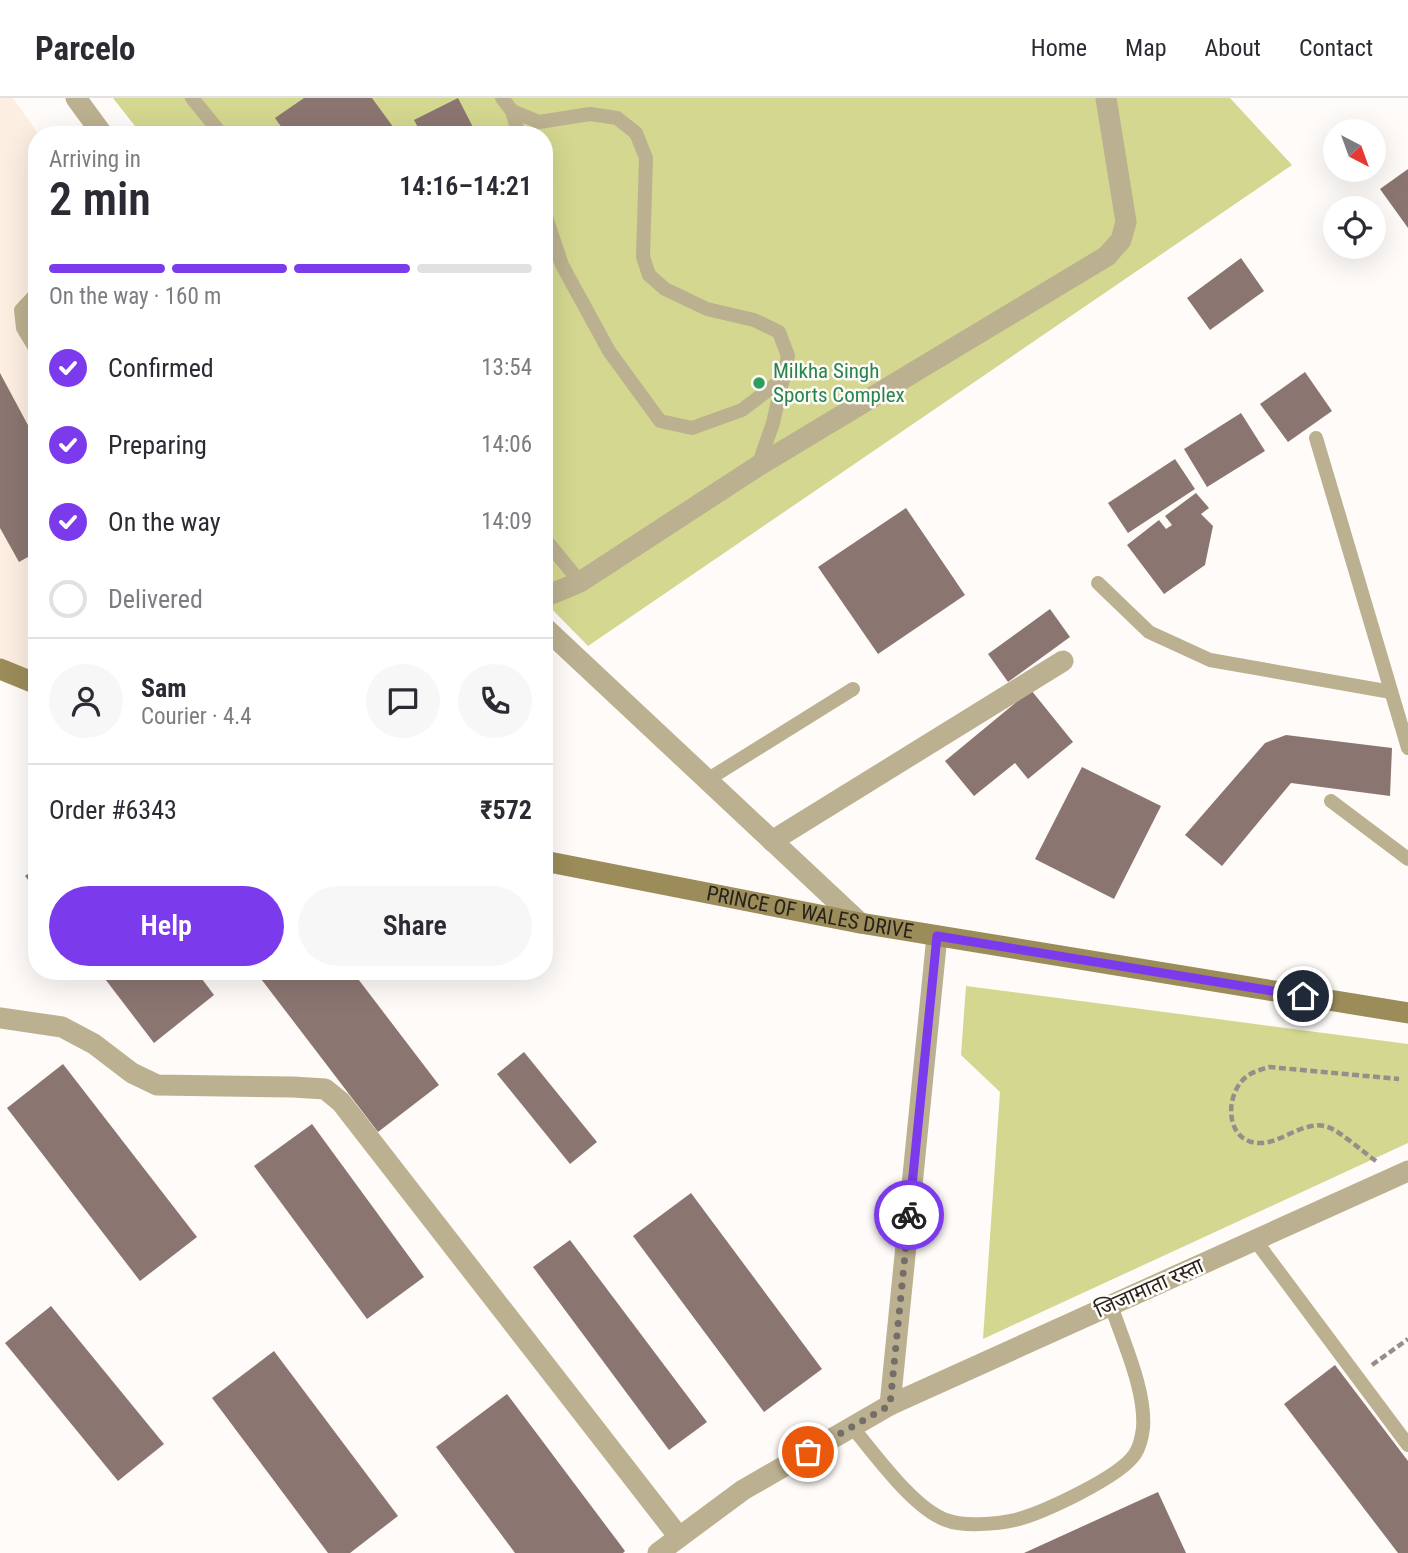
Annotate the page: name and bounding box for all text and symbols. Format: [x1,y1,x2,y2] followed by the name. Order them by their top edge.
[35,29,135,68] text: Parcelo
[1031,34,1087,62] text: Home
[1125,34,1167,62] text: Map
[1205,34,1261,62] text: About
[1299,34,1373,62] text: Contact
[1323,119,1386,182] north arrow
[1323,119,1386,259] map controls
[49,146,141,173] text: Arriving in
[399,171,532,201] text: 14:16–14:21
[49,172,151,226] text: 2 min
[1323,196,1386,259] button: locate
[49,283,221,310] text: On the way · 160 m
[49,349,87,387] icon: check
[108,353,214,383] text: Confirmed
[481,354,532,381] text: 13:54
[773,359,905,407] place label: Milkha Singh Sports Complex
[751,375,767,391] marker: Milkha Singh Sports Complex
[49,426,87,464] icon: check
[108,430,207,460] text: Preparing
[481,431,532,458] text: 14:06
[49,503,87,541] icon: check
[108,507,221,537] text: On the way
[481,508,532,535] text: 14:09
[108,584,203,614] text: Delivered
[49,664,123,738] button: person
[366,664,440,738] button: chat
[458,664,532,738] button: phone
[141,673,187,703] text: Sam
[141,703,252,730] text: Courier · 4.4
[49,795,177,825] text: Order #6343
[480,795,532,825] text: ₹572
[704,881,915,944] street label: PRINCE OF WALES DRIVE
[49,886,284,966] button: Help
[298,886,532,966] button: Share
[1273,966,1333,1026] pin
[1284,977,1322,1015] icon: home
[874,1180,944,1250] courier
[890,1196,928,1234] icon: bike
[1091,1253,1208,1323] street label: जिजामाता रस्ता
[778,1422,838,1482] pin
[789,1433,827,1471] icon: bag

